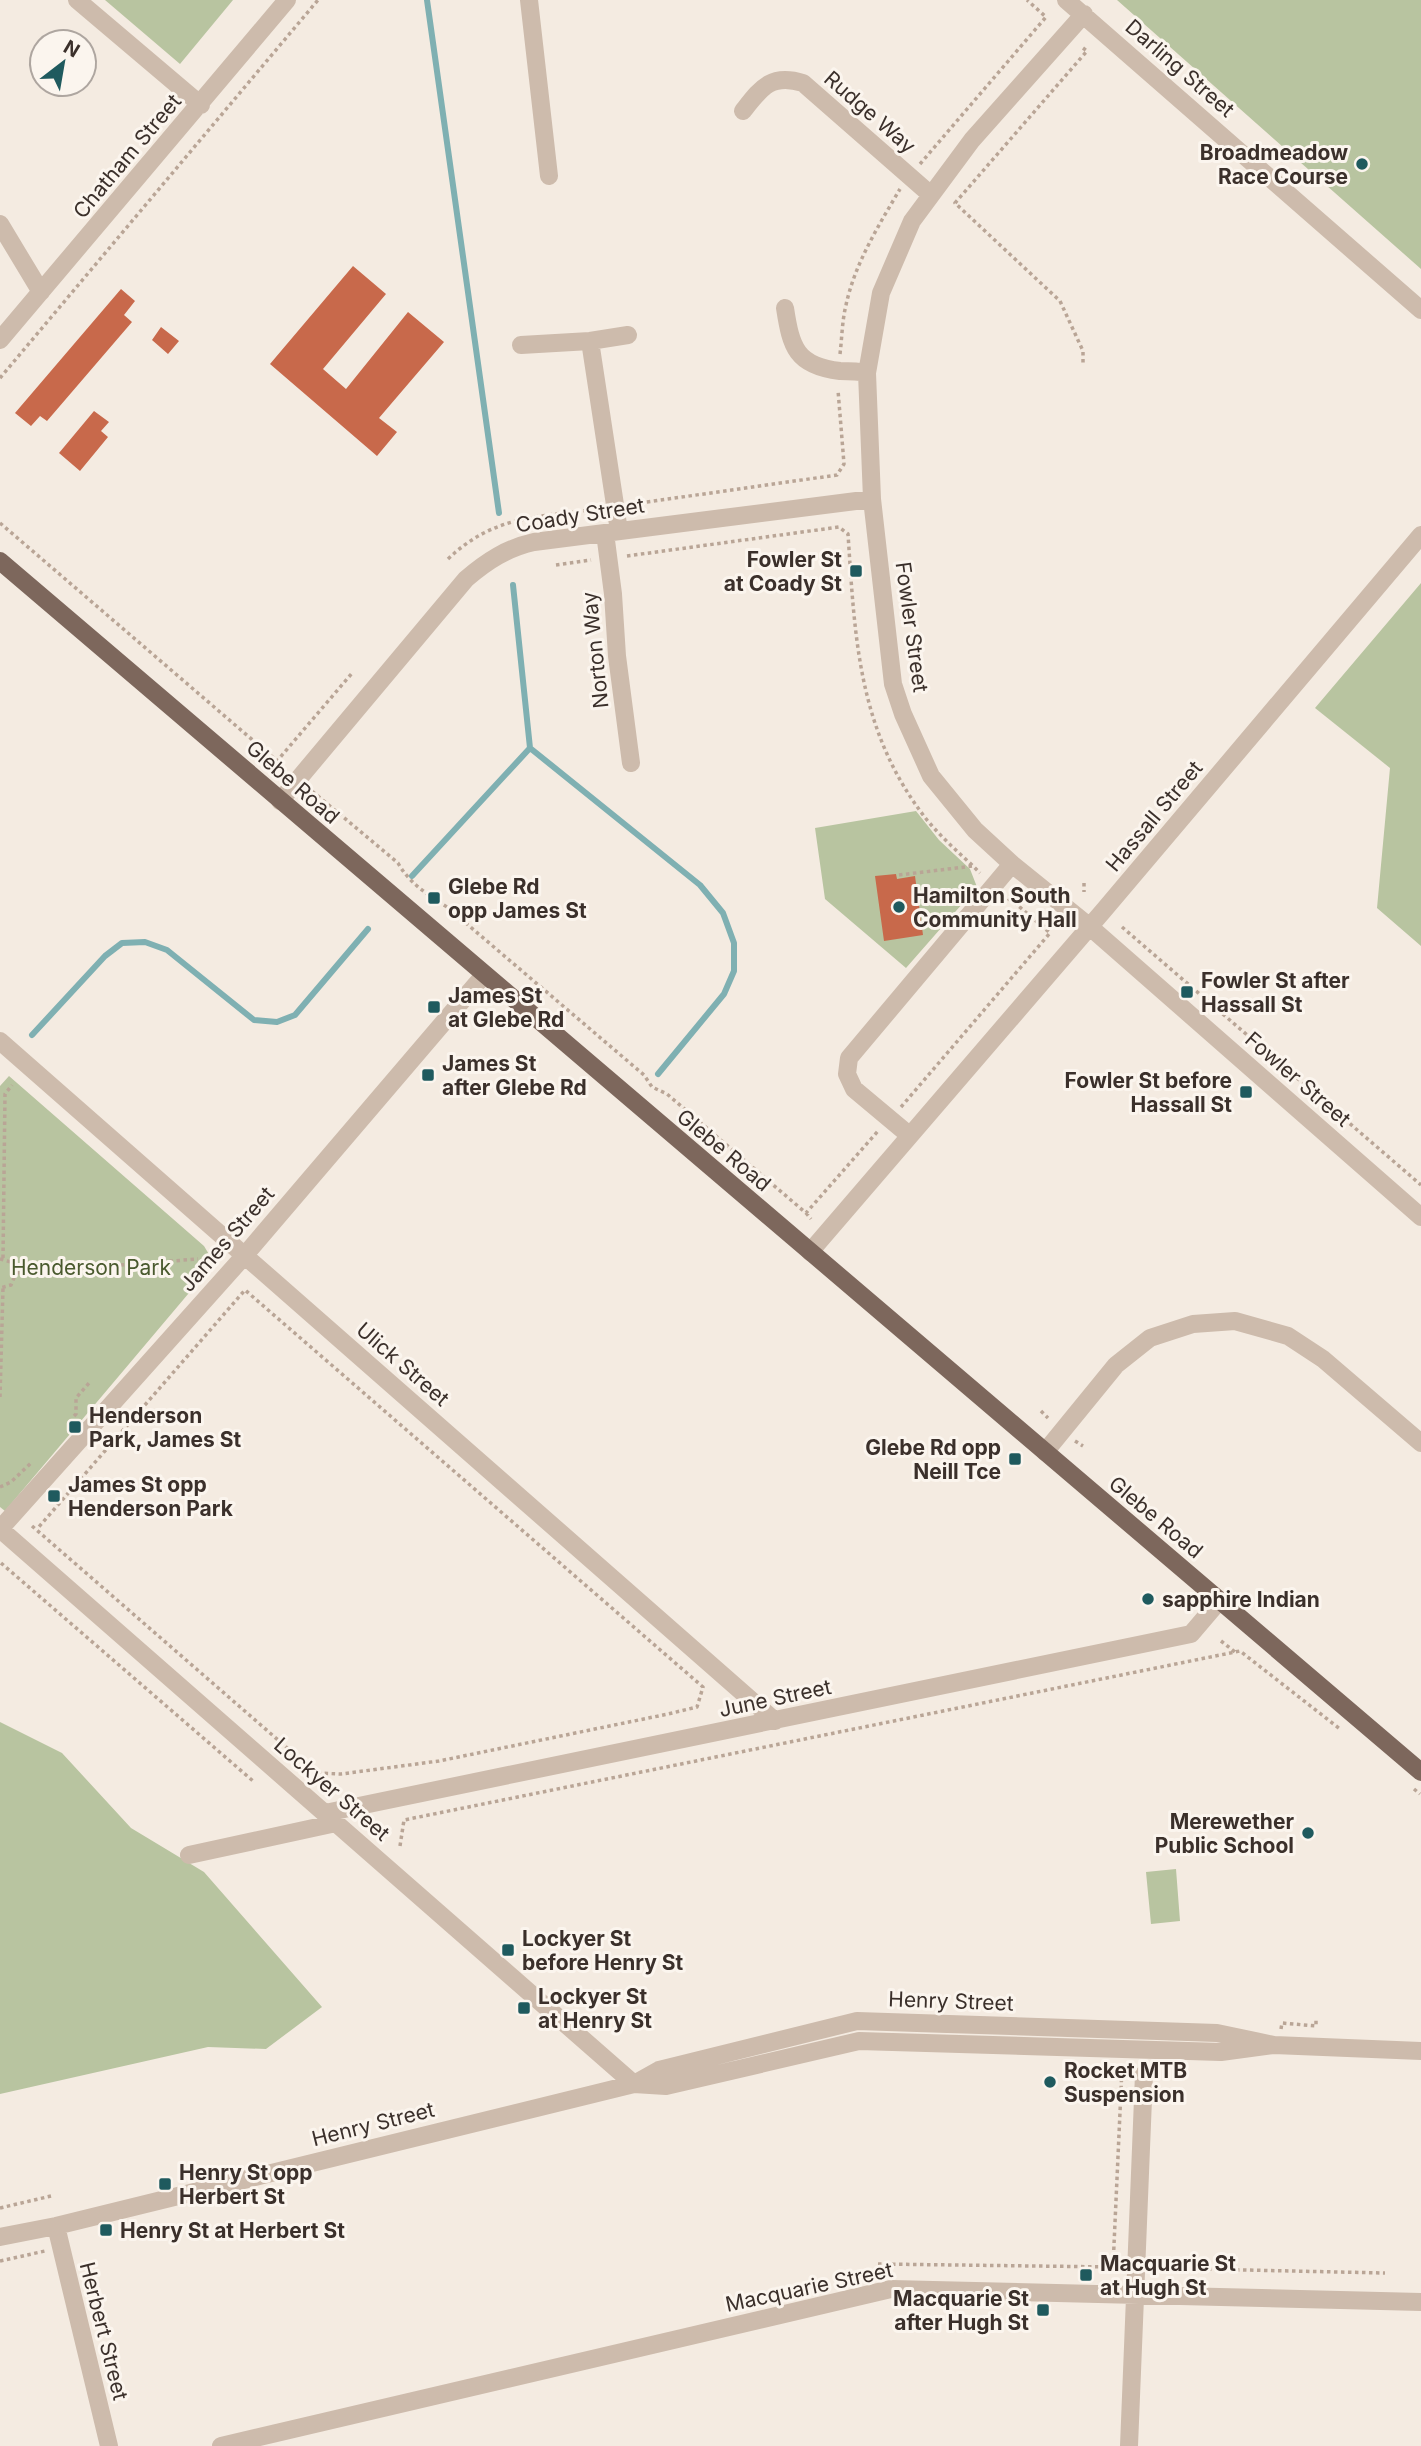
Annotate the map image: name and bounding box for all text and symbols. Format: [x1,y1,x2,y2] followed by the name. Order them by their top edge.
[1121,14,1240,122] street label: Darling Street
[28,28,98,98] north arrow
[59,35,84,62] text: N
[819,66,921,159] street label: Rudge Way
[68,89,186,223] street label: Chatham Street
[1200,140,1348,189] place label: Broadmeadow Race Course
[1354,156,1370,172] marker: Broadmeadow Race Course
[514,492,646,538] street label: Coady Street
[724,547,842,596] place label: Fowler St at Coady St
[890,560,934,694] street label: Fowler Street
[848,563,864,579] marker: Fowler St at Coady St
[576,590,614,710] street label: Norton Way
[242,735,344,829] street label: Glebe Road
[1100,756,1208,876] street label: Hassall Street
[448,874,587,923] place label: Glebe Rd opp James St
[913,883,1077,932] place label: Hamilton South Community Hall
[426,890,442,906] marker: Glebe Rd opp James St
[891,899,907,915] marker: Hamilton South Community Hall
[1201,968,1350,1017] place label: Fowler St after Hassall St
[448,983,564,1032] place label: James St at Glebe Rd
[1179,984,1195,1000] marker: Fowler St after Hassall St
[426,999,442,1015] marker: James St at Glebe Rd
[1240,1026,1356,1132] street label: Fowler Street
[442,1051,587,1100] place label: James St after Glebe Rd
[420,1067,436,1083] marker: James St after Glebe Rd
[1065,1068,1232,1117] place label: Fowler St before Hassall St
[1238,1084,1254,1100] marker: Fowler St before Hassall St
[672,1104,776,1196] street label: Glebe Road
[175,1181,279,1297] street label: James Street
[11,1255,172,1280] park label: Henderson Park
[352,1317,454,1411] street label: Ulick Street
[89,1403,242,1452] place label: Henderson Park, James St
[67,1419,83,1435] marker: Henderson Park, James St
[865,1435,1001,1484] place label: Glebe Rd opp Neill Tce
[1007,1451,1023,1467] marker: Glebe Rd opp Neill Tce
[1104,1471,1208,1563] street label: Glebe Road
[68,1472,234,1521] place label: James St opp Henderson Park
[46,1488,62,1504] marker: James St opp Henderson Park
[1162,1587,1320,1612] place label: sapphire Indian
[1140,1591,1156,1607] marker: sapphire Indian
[717,1674,834,1722] street label: June Street
[269,1732,395,1846] street label: Lockyer Street
[1155,1809,1294,1858] place label: Merewether Public School
[1300,1825,1316,1841] marker: Merewether Public School
[522,1926,684,1975] place label: Lockyer St before Henry St
[500,1942,516,1958] marker: Lockyer St before Henry St
[538,1984,652,2033] place label: Lockyer St at Henry St
[888,1986,1014,2016] street label: Henry Street
[516,2000,532,2016] marker: Lockyer St at Henry St
[1064,2058,1187,2107] place label: Rocket MTB Suspension
[1042,2074,1058,2090] marker: Rocket MTB Suspension
[309,2097,437,2151] street label: Henry Street
[179,2160,313,2209] place label: Henry St opp Herbert St
[157,2176,173,2192] marker: Henry St opp Herbert St
[120,2218,345,2243] place label: Henry St at Herbert St
[98,2222,114,2238] marker: Henry St at Herbert St
[1100,2251,1236,2300] place label: Macquarie St at Hugh St
[723,2257,895,2317] street label: Macquarie Street
[75,2259,133,2403] street label: Herbert Street
[1078,2267,1094,2283] marker: Macquarie St at Hugh St
[893,2286,1029,2335] place label: Macquarie St after Hugh St
[1035,2302,1051,2318] marker: Macquarie St after Hugh St

